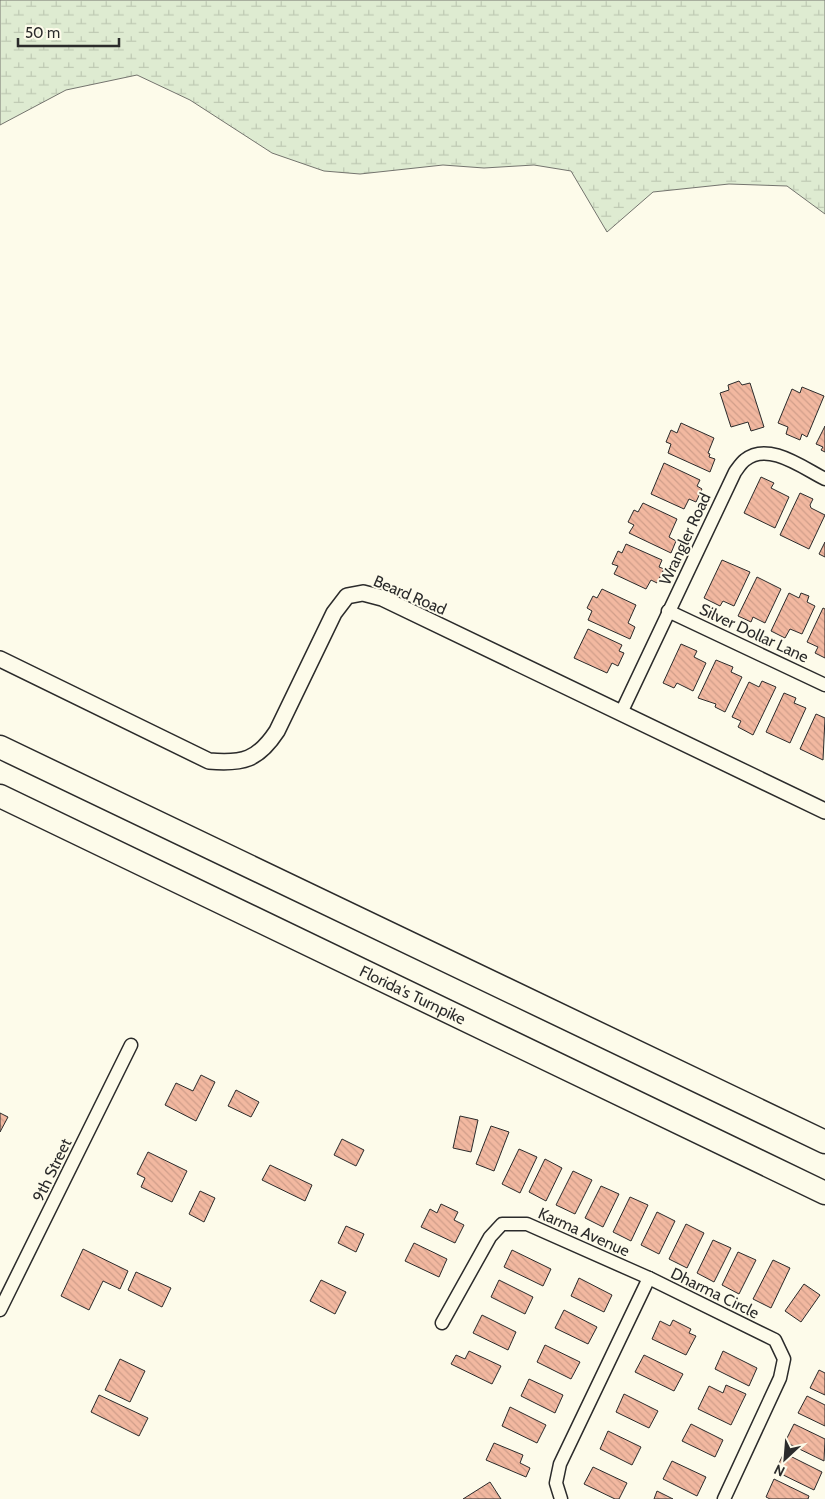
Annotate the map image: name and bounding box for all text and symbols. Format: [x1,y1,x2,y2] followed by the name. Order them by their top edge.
[18,15,119,47] scale bar
[25,24,60,42] text: 50 m
[655,490,715,588] street label: Wrangler Road
[371,571,449,619] street label: Beard Road
[697,599,811,667] street label: Silver Dollar Lane
[357,961,469,1028] street label: Florida's Turnpike
[29,1135,76,1205] street label: 9th Street
[535,1203,633,1261] street label: Karma Avenue
[668,1263,762,1323] street label: Dharma Circle
[760,1434,810,1484] north arrow
[771,1460,788,1481] text: N

